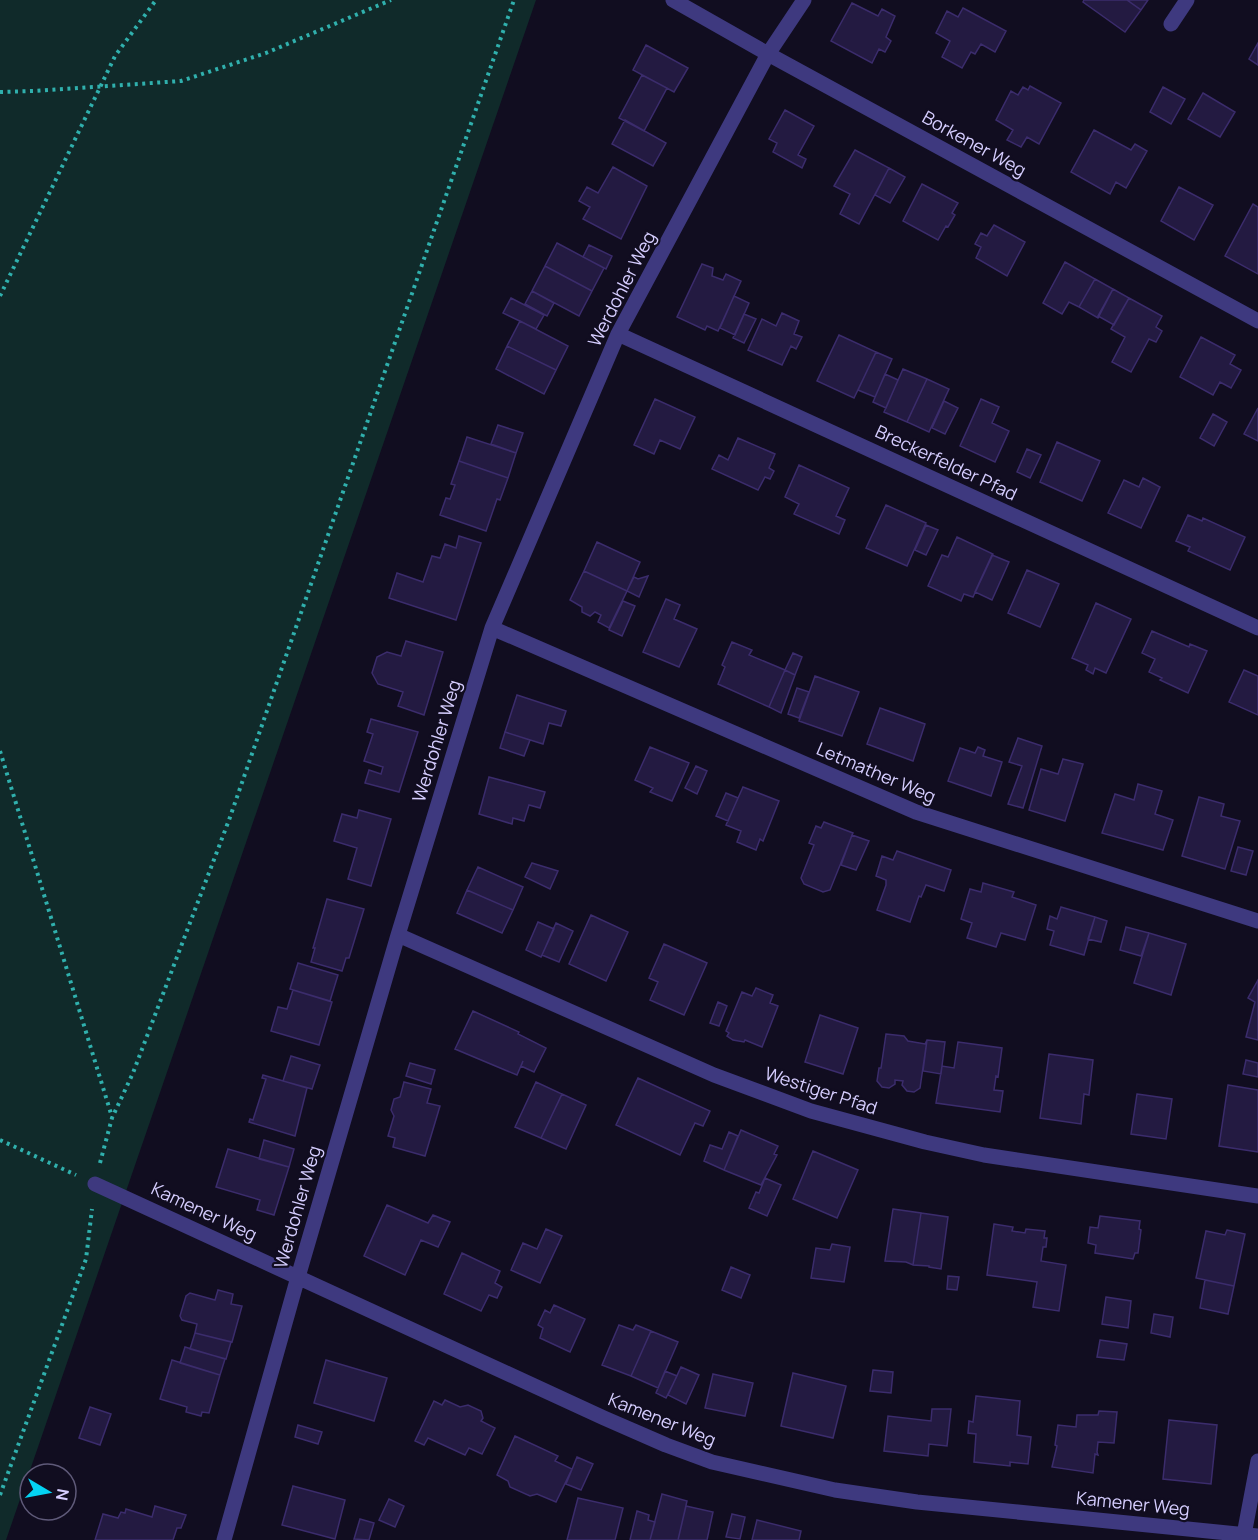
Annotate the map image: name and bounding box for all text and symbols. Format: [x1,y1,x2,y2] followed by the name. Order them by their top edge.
[918,105,1031,182] street label: Borkener Weg
[582,227,660,350] street label: Werdohler Weg
[872,419,1021,506] street label: Breckerfelder Pfad
[406,677,466,805] street label: Werdohler Weg
[813,736,940,808] street label: Letmather Weg
[762,1061,881,1120] street label: Westiger Pfad
[268,1143,326,1271] street label: Werdohler Weg
[148,1176,261,1246] street label: Kamener Weg
[605,1387,720,1452] street label: Kamener Weg
[18,1462,78,1522] north arrow
[1075,1485,1191,1521] street label: Kamener Weg
[51,1487,75,1502] text: N

